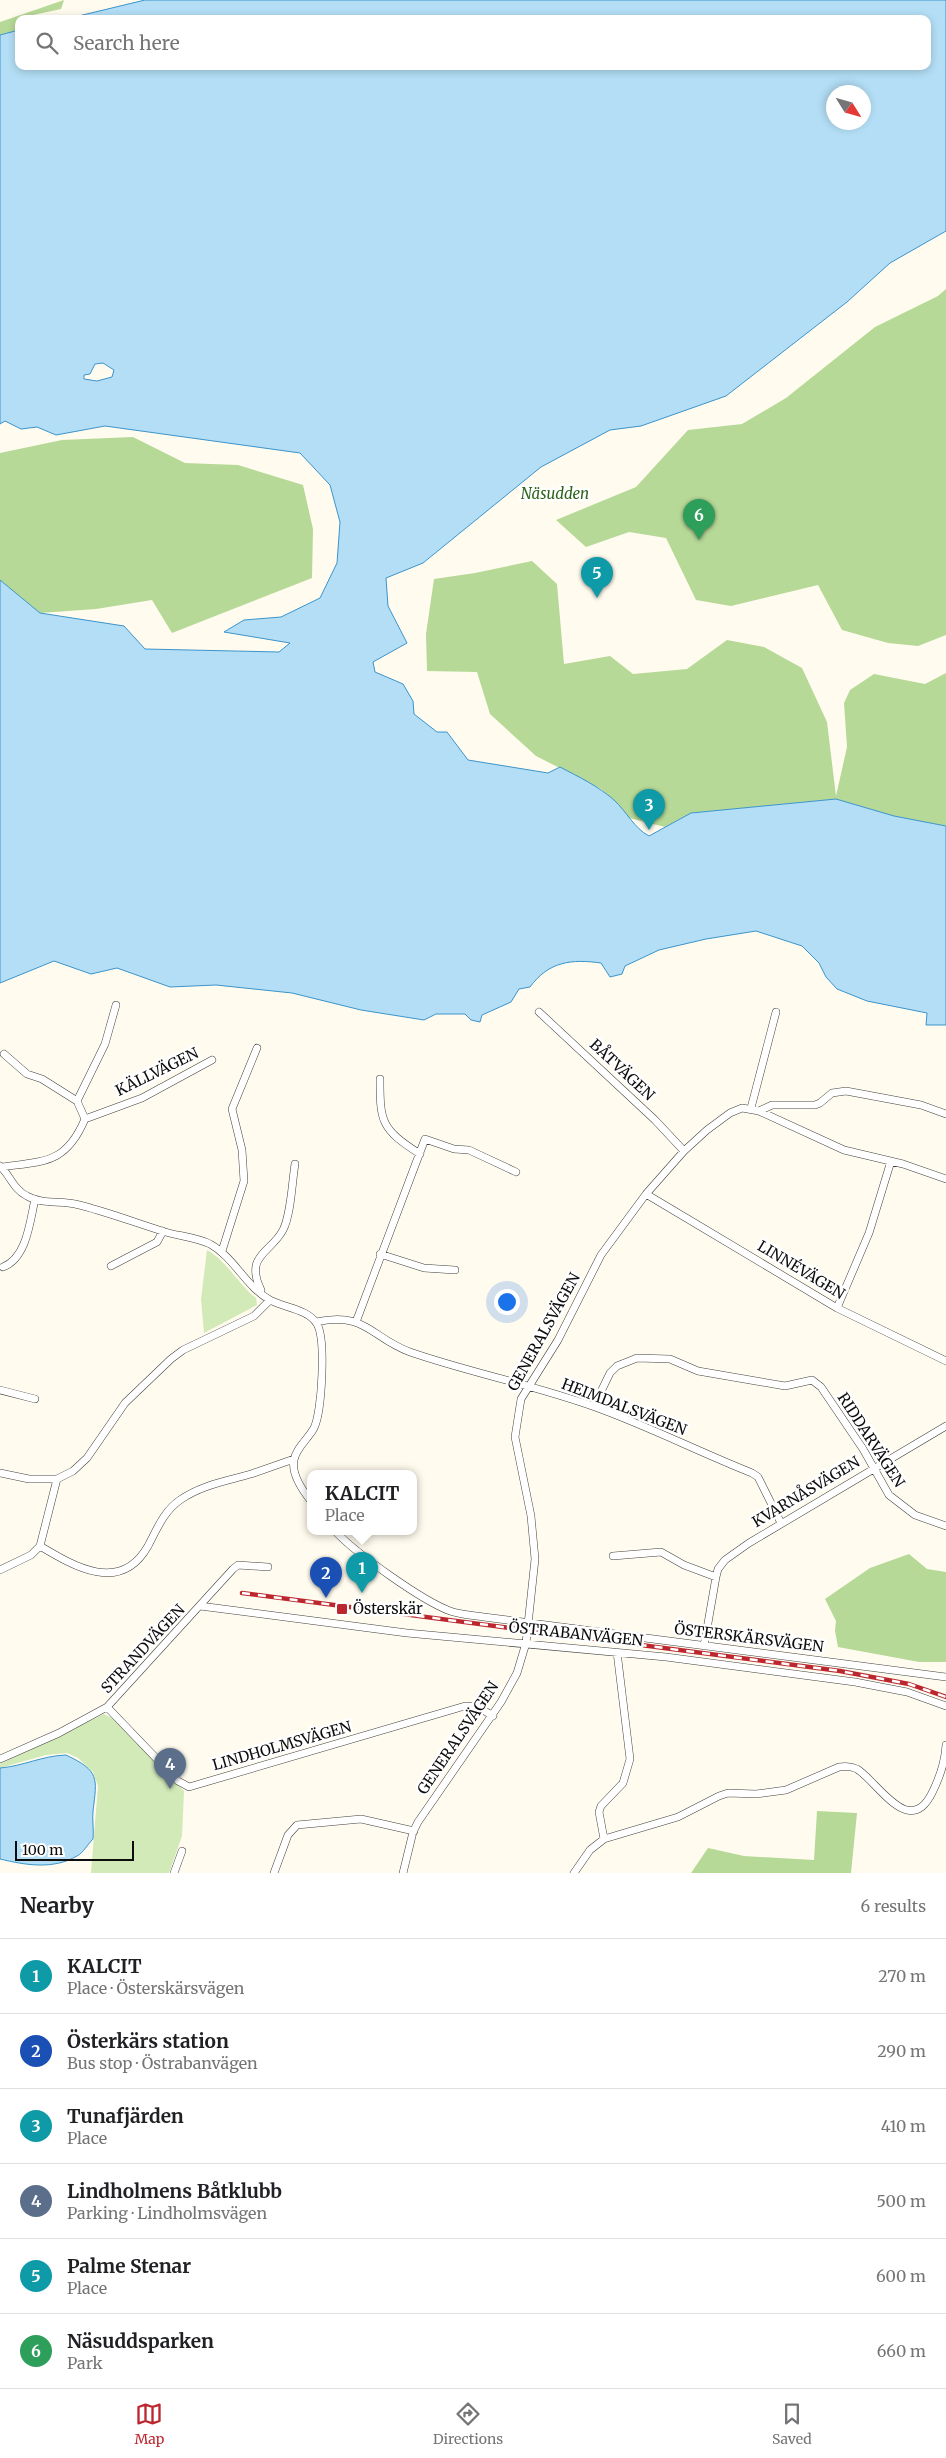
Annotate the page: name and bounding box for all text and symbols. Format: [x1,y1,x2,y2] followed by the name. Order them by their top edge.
[15,15,931,70] search box
[33,29,61,57] icon: search
[73,31,180,55] text: Search here
[826,85,871,130] north arrow
[521,484,589,503] park label: Näsudden
[683,499,715,540] pin: 6
[581,557,613,598] pin: 5
[633,789,665,830] pin: 3
[586,1033,660,1105] street label: BÅTVÄGEN
[112,1043,202,1100] street label: KÄLLVÄGEN
[754,1235,849,1303] street label: LINNÉVÄGEN
[503,1269,584,1394] street label: GENERALSVÄGEN
[494,1289,520,1315] your location
[559,1374,690,1439] street label: HEIMDALSVÄGEN
[834,1389,909,1491] street label: RIDDARVÄGEN
[747,1450,863,1531] street label: KVARNÅSVÄGEN
[307,1470,417,1535] popup
[325,1481,399,1505] text: KALCIT
[325,1505,365,1525] text: Place
[346,1552,378,1593] pin: 1
[310,1557,342,1598] pin: 2
[353,1598,423,1618] place label: Österskär
[97,1600,189,1697] street label: STRANDVÄGEN
[335,1602,349,1616] marker: Österskär
[508,1616,645,1650] street label: ÖSTRABANVÄGEN
[673,1618,825,1656] street label: ÖSTERSKÄRSVÄGEN
[413,1677,503,1798] street label: GENERALSVÄGEN
[210,1716,354,1774] street label: LINDHOLMSVÄGEN
[154,1748,186,1789] pin: 4
[15,1838,134,1861] scale bar
[22,1841,63,1859] text: 100 m
[20,1892,94,1919] text: Nearby
[861,1896,926,1916] text: 6 results
[67,1954,142,1978] text: KALCIT
[32,1966,40,1986] text: 1
[878,1966,926,1986] text: 270 m
[67,1978,244,1998] text: Place · Österskärsvägen
[67,2029,229,2053] text: Österkärs station
[31,2041,41,2061] text: 2
[877,2041,926,2061] text: 290 m
[67,2053,258,2073] text: Bus stop · Östrabanvägen
[67,2104,184,2128] text: Tunafjärden
[31,2116,41,2136] text: 3
[881,2116,926,2136] text: 410 m
[67,2128,107,2148] text: Place
[67,2179,282,2203] text: Lindholmens Båtklubb
[31,2191,41,2211] text: 4
[876,2191,926,2211] text: 500 m
[67,2203,267,2223] text: Parking · Lindholmsvägen
[67,2254,191,2278] text: Palme Stenar
[31,2266,41,2286] text: 5
[876,2266,926,2286] text: 600 m
[67,2278,107,2298] text: Place
[67,2329,214,2353] text: Näsuddsparken
[31,2341,41,2361] text: 6
[877,2341,926,2361] text: 660 m
[67,2353,103,2373] text: Park
[134,2400,164,2448] tab: Map
[433,2400,503,2448] tab: Directions
[772,2400,812,2448] tab: Saved

